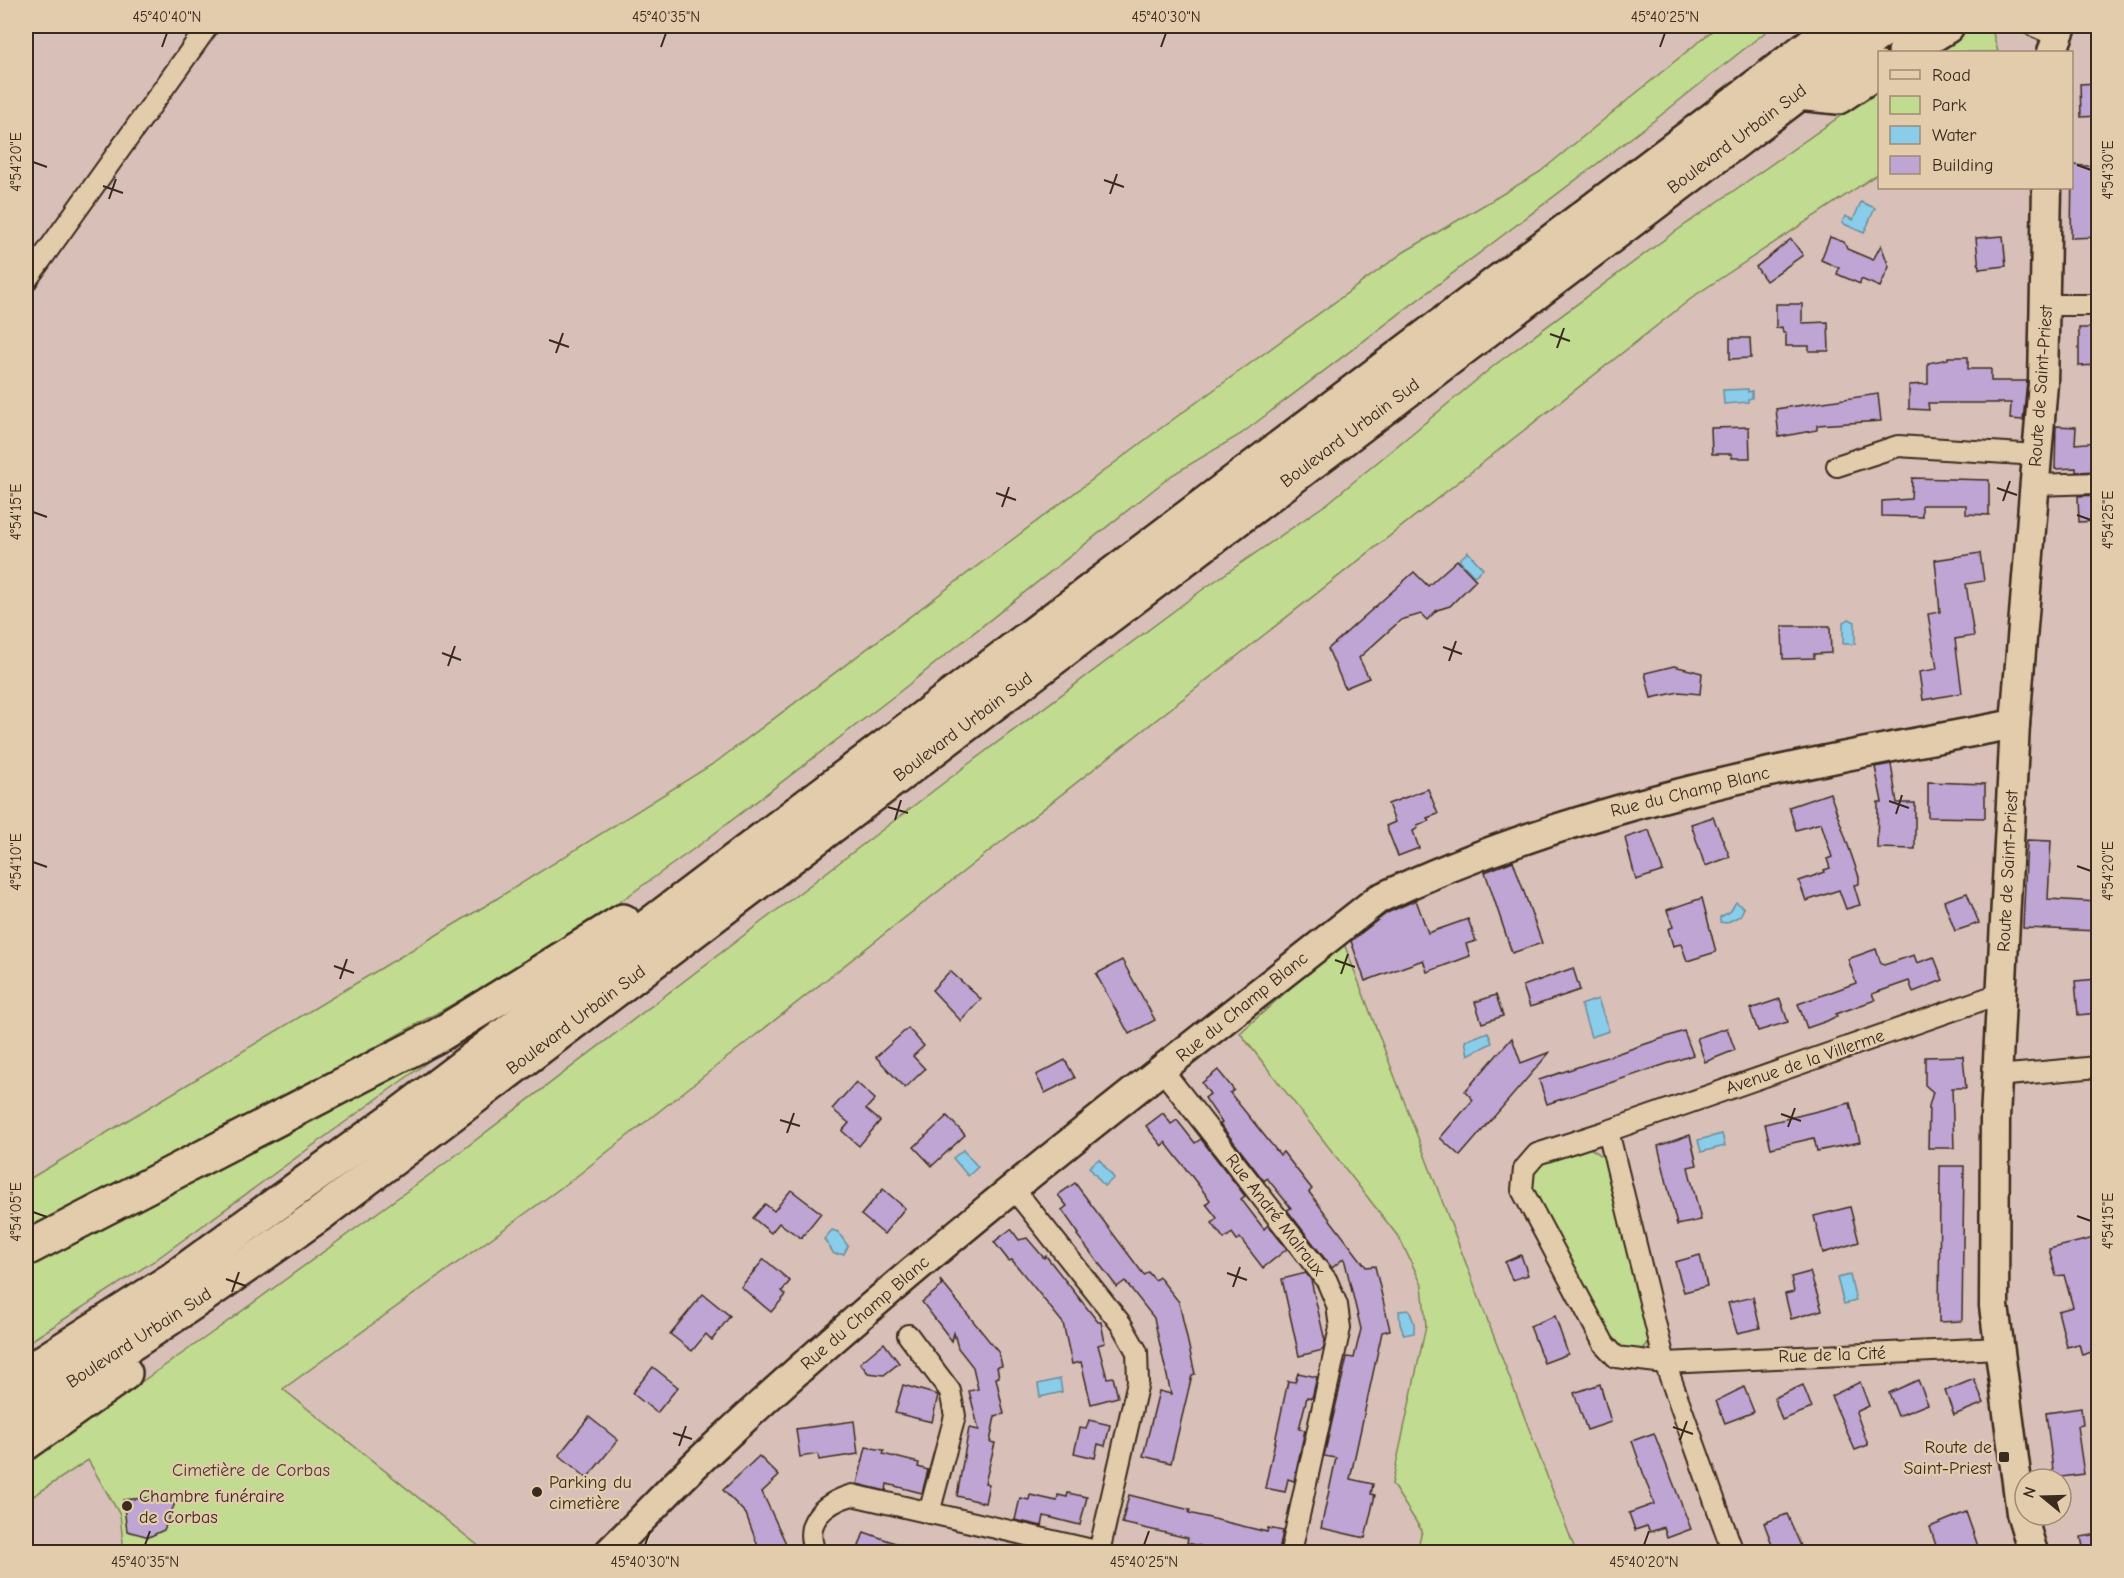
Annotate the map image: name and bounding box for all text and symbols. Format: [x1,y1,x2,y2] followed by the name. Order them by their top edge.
[133,8,201,26] text: 45°40'40"N
[632,8,700,26] text: 45°40'35"N
[1131,8,1201,26] text: 45°40'30"N
[1631,8,1699,26] text: 45°40'25"N
[1878,51,2073,189] legend
[1932,65,1971,86] text: Road
[1663,80,1811,198] street label: Boulevard Urbain Sud
[1932,95,1967,116] text: Park
[1932,125,1977,146] text: Water
[7,132,25,192] text: 4°54'20"E
[2099,140,2117,200] text: 4°54'30"E
[1932,155,1994,176] text: Building
[2025,304,2057,468] street label: Route de Saint-Priest
[1276,374,1424,492] street label: Boulevard Urbain Sud
[7,484,25,540] text: 4°54'15"E
[2099,491,2117,549] text: 4°54'25"E
[889,668,1037,786] street label: Boulevard Urbain Sud
[1608,762,1772,822] street label: Rue du Champ Blanc
[1993,789,2023,952] street label: Route de Saint-Priest
[7,833,25,891] text: 4°54'10"E
[2099,841,2117,901] text: 4°54'20"E
[1172,947,1312,1067] street label: Rue du Champ Blanc
[502,961,650,1079] street label: Boulevard Urbain Sud
[1723,1025,1887,1099] street label: Avenue de la Villerme
[1221,1150,1329,1280] street label: Rue André Malraux
[7,1182,25,1242] text: 4°54'05"E
[2099,1193,2117,1249] text: 4°54'15"E
[797,1251,934,1374] street label: Rue du Champ Blanc
[63,1283,215,1393] street label: Boulevard Urbain Sud
[1778,1343,1886,1367] street label: Rue de la Cité
[1903,1437,1993,1479] place label: Route de Saint-Priest
[1997,1450,2011,1464] marker: Route de Saint-Priest
[172,1460,330,1481] park label: Cimetière de Corbas
[2013,1467,2073,1527] north arrow
[549,1472,632,1514] place label: Parking du cimetière
[530,1485,544,1499] marker: Parking du cimetière
[2020,1485,2040,1500] text: N
[139,1486,285,1528] place label: Chambre funéraire de Corbas
[120,1499,134,1513] marker: Chambre funéraire de Corbas
[111,1553,179,1571] text: 45°40'35"N
[610,1553,680,1571] text: 45°40'30"N
[1110,1553,1178,1571] text: 45°40'25"N
[1609,1553,1679,1571] text: 45°40'20"N

